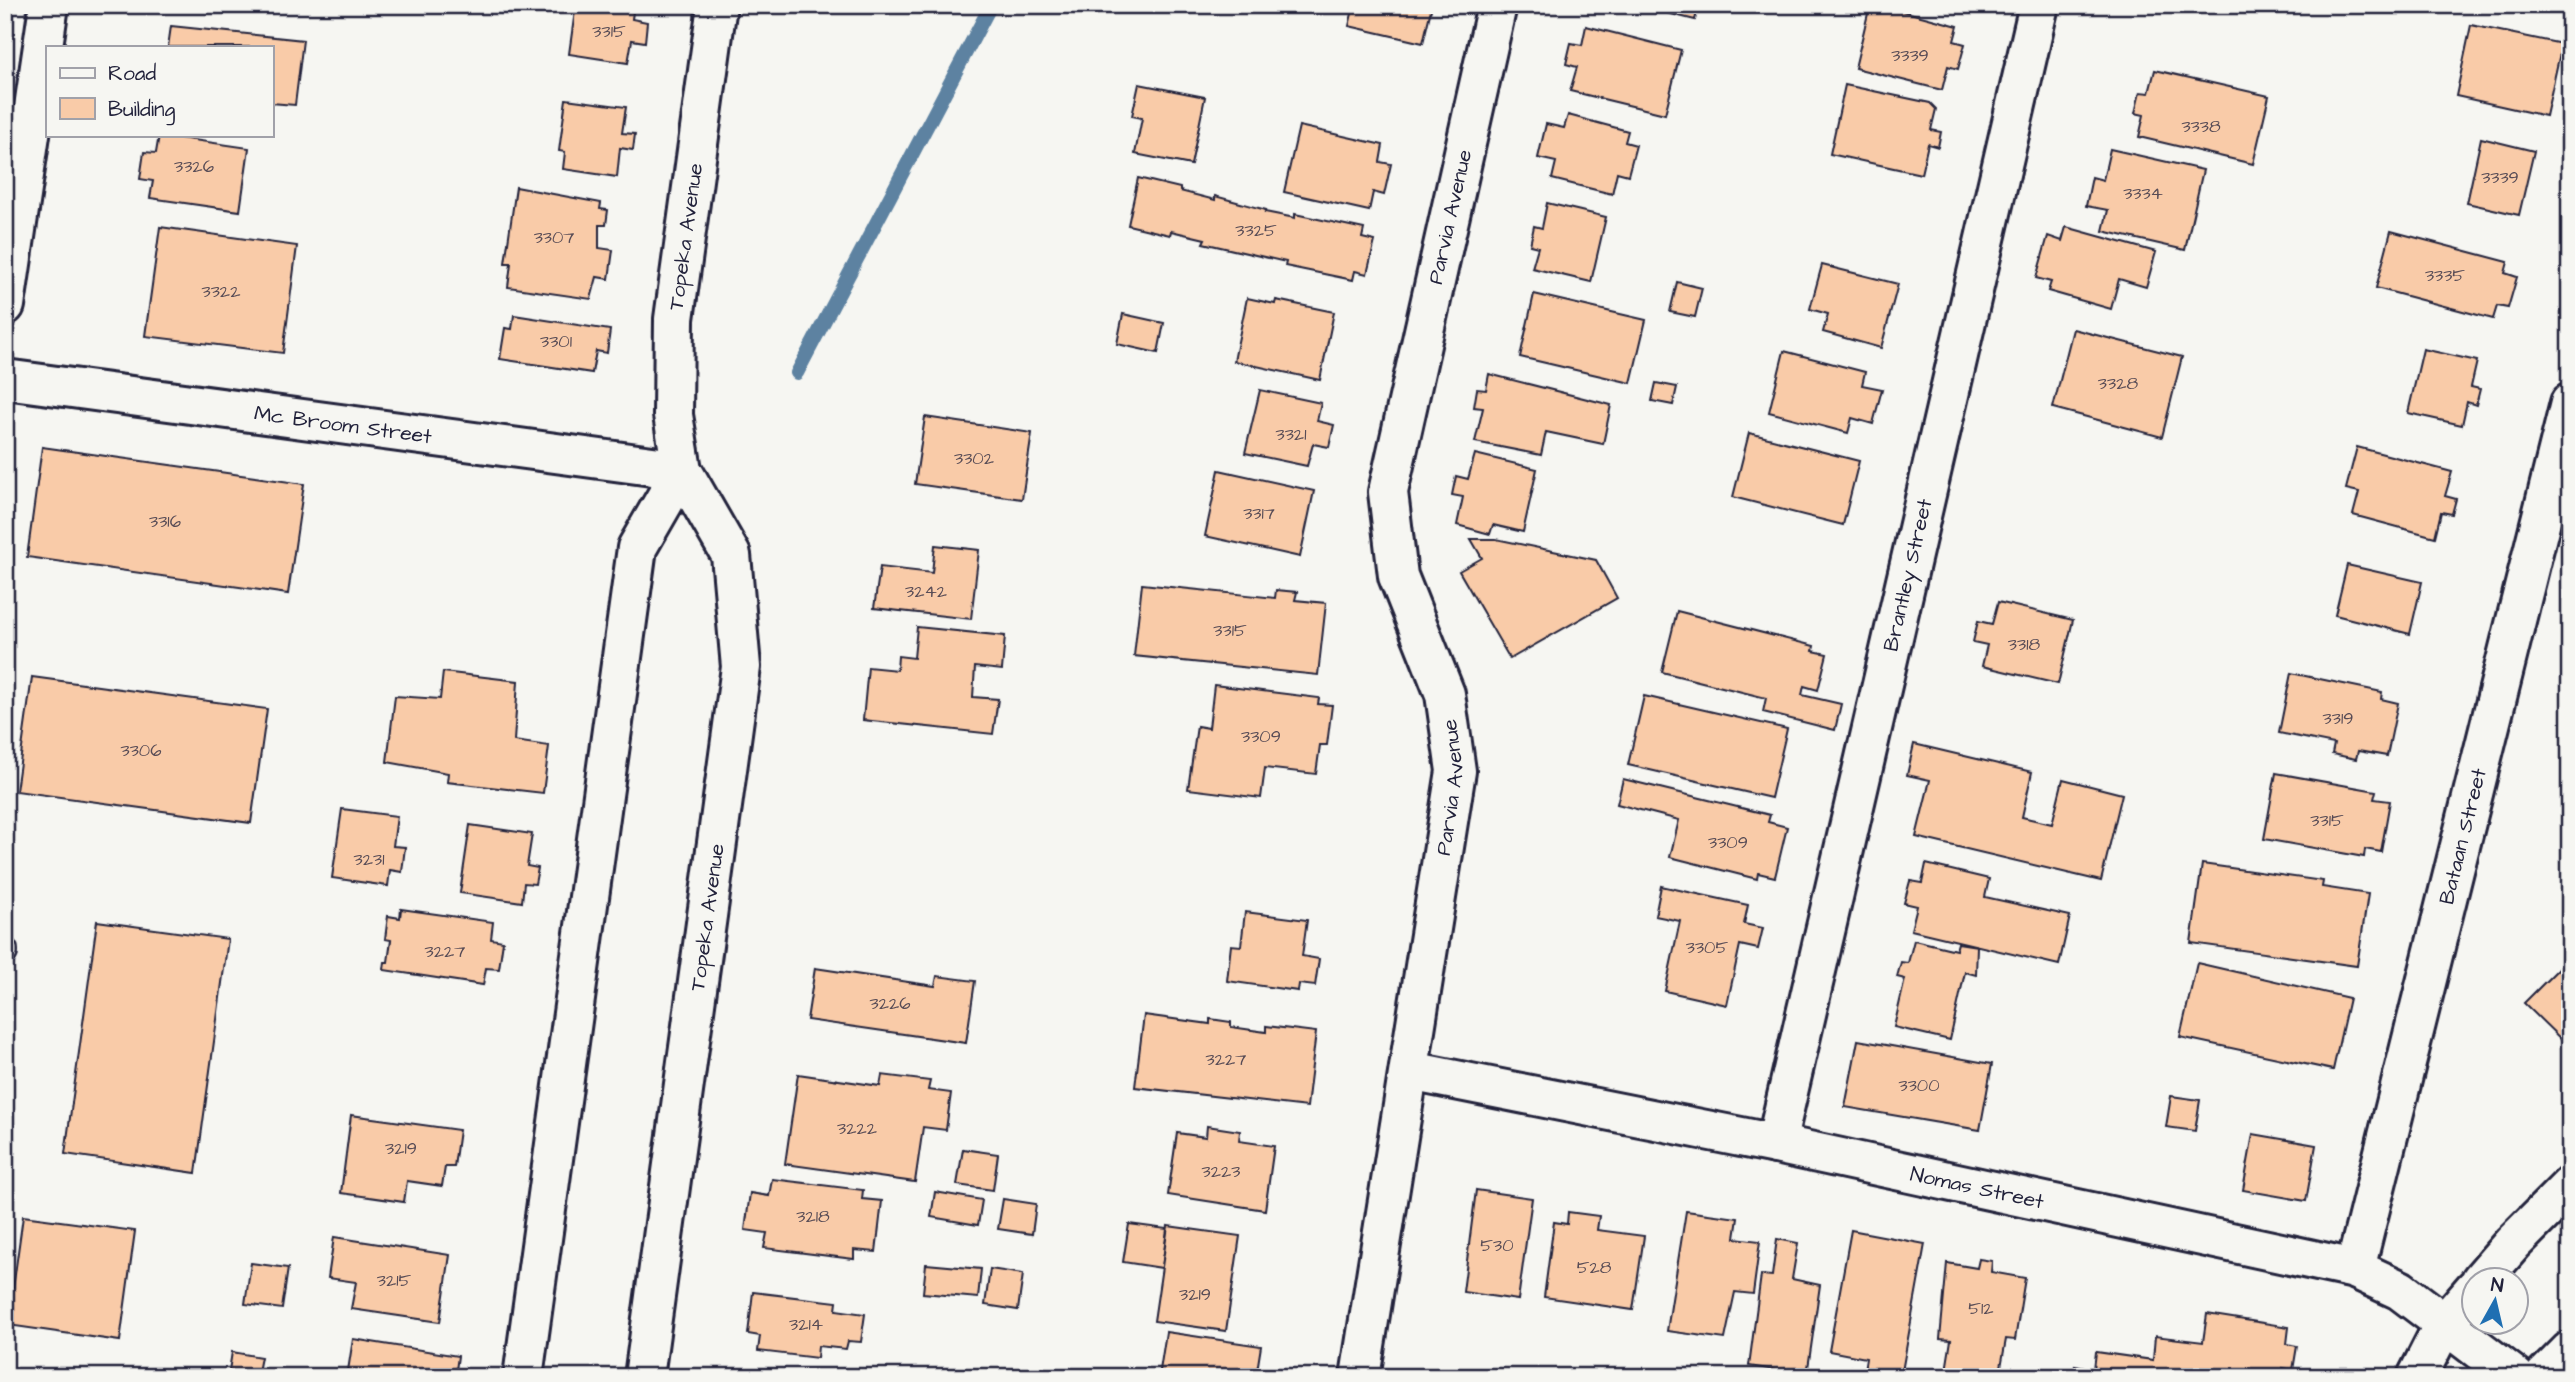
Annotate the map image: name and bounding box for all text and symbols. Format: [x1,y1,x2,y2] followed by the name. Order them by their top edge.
[592,19,626,44] house number: 3315
[1891,43,1929,68] house number: 3339
[46,46,273,136] legend
[108,59,156,88] text: Road
[108,95,176,126] text: Building
[2181,114,2221,139] house number: 3338
[1420,147,1479,287] street label: Parvia Avenue
[174,154,214,179] house number: 3326
[661,161,710,312] street label: Topeka Avenue
[2481,165,2519,190] house number: 3339
[2123,181,2163,206] house number: 3334
[1235,218,1277,243] house number: 3325
[534,225,574,250] house number: 3307
[2425,263,2465,288] house number: 3335
[202,279,241,304] house number: 3322
[540,329,572,354] house number: 3301
[2098,371,2138,396] house number: 3328
[252,398,434,451] street label: Mc Broom Street
[1276,422,1306,447] house number: 3321
[954,446,995,471] house number: 3302
[1876,495,1939,654] street label: Brantley Street
[1243,501,1275,526] house number: 3317
[149,509,181,534] house number: 3316
[905,579,948,604] house number: 3242
[1213,618,1247,643] house number: 3315
[2008,632,2040,657] house number: 3318
[2323,706,2353,731] house number: 3319
[1428,717,1471,857] street label: Parvia Avenue
[1241,724,1281,749] house number: 3309
[121,738,161,763] house number: 3306
[2432,765,2493,907] street label: Bataan Street
[2310,808,2344,833] house number: 3315
[1708,830,1748,855] house number: 3309
[682,842,731,993] street label: Topeka Avenue
[354,847,384,872] house number: 3231
[1686,935,1728,960] house number: 3305
[425,939,465,964] house number: 3227
[869,991,911,1016] house number: 3226
[1206,1047,1246,1072] house number: 3227
[1898,1073,1940,1098] house number: 3300
[837,1116,878,1141] house number: 3222
[385,1136,417,1161] house number: 3219
[1202,1159,1240,1184] house number: 3223
[1908,1159,2047,1216] street label: Nomas Street
[796,1204,830,1229] house number: 3218
[1480,1233,1514,1258] house number: 530
[1577,1255,1612,1280] house number: 528
[2460,1266,2530,1336] north arrow
[377,1268,412,1293] house number: 3215
[2489,1271,2505,1300] text: N
[1179,1282,1211,1307] house number: 3219
[1968,1296,1994,1321] house number: 512
[789,1312,823,1337] house number: 3214

